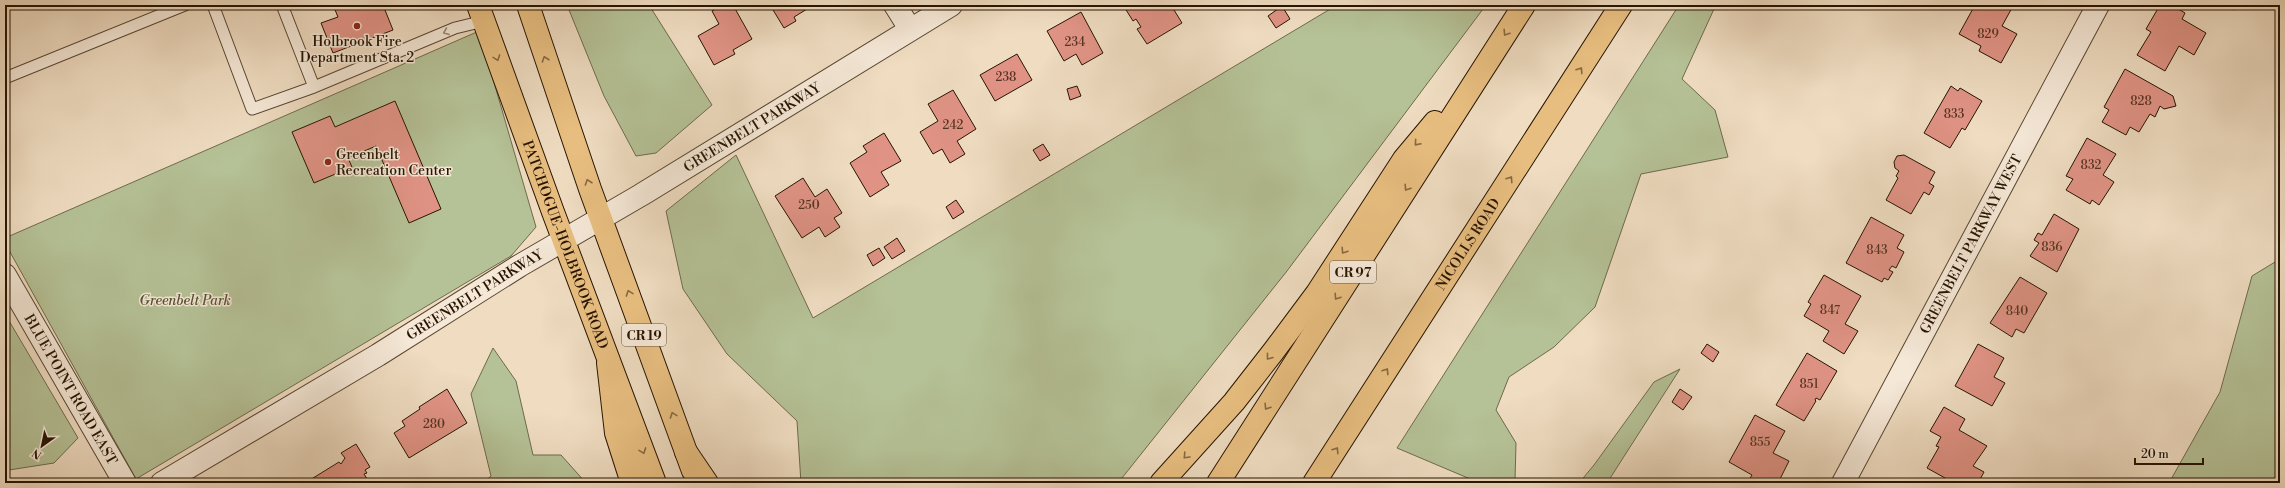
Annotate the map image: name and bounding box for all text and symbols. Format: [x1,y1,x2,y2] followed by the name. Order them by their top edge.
[352,21,362,31] marker: Holbrook Fire Department Sta. 2
[443,27,450,35] one-way arrow
[1977,27,1999,42] house number: 829
[1503,29,1511,36] one-way arrow
[300,33,414,67] place label: Holbrook Fire Department Sta. 2
[1065,35,1085,50] house number: 234
[492,55,501,62] one-way arrow
[541,56,549,63] one-way arrow
[1575,67,1582,74] one-way arrow
[996,70,1016,85] house number: 238
[680,79,825,177] street label: GREENBELT PARKWAY
[2130,94,2152,109] house number: 828
[1944,107,1965,122] house number: 833
[943,118,964,133] house number: 242
[518,138,612,352] street label: PATCHOGUE-HOLBROOK ROAD
[1415,138,1422,146] one-way arrow
[336,146,451,180] place label: Greenbelt Recreation Center
[1916,151,2027,337] street label: GREENBELT PARKWAY WEST
[323,157,333,167] marker: Greenbelt Recreation Center
[2081,158,2102,173] house number: 832
[1505,176,1512,183] one-way arrow
[584,178,592,185] one-way arrow
[1404,184,1412,191] one-way arrow
[1432,195,1505,294] street label: NICOLLS ROAD
[798,198,820,213] house number: 250
[2041,240,2063,255] house number: 836
[1866,243,1888,258] house number: 843
[403,246,547,345] street label: GREENBELT PARKWAY
[1342,246,1349,253] one-way arrow
[1330,261,1376,283] road number: CR 97
[625,289,633,296] one-way arrow
[139,292,231,310] park label: Greenbelt Park
[1334,293,1342,300] one-way arrow
[1820,303,1840,318] house number: 847
[2006,304,2028,319] house number: 840
[21,311,121,467] street label: BLUE POINT ROAD EAST
[622,324,666,346] road number: CR 19
[1267,352,1274,359] one-way arrow
[1382,368,1389,375] one-way arrow
[1799,377,1819,392] house number: 851
[1264,403,1272,410] one-way arrow
[669,412,678,419] one-way arrow
[423,417,445,432] house number: 280
[22,426,62,466] north arrow
[1750,435,1771,450] house number: 855
[2135,440,2203,466] scale bar
[1331,447,1338,454] one-way arrow
[2141,447,2169,462] text: 20 m
[638,448,647,455] one-way arrow
[1183,451,1191,459] one-way arrow

